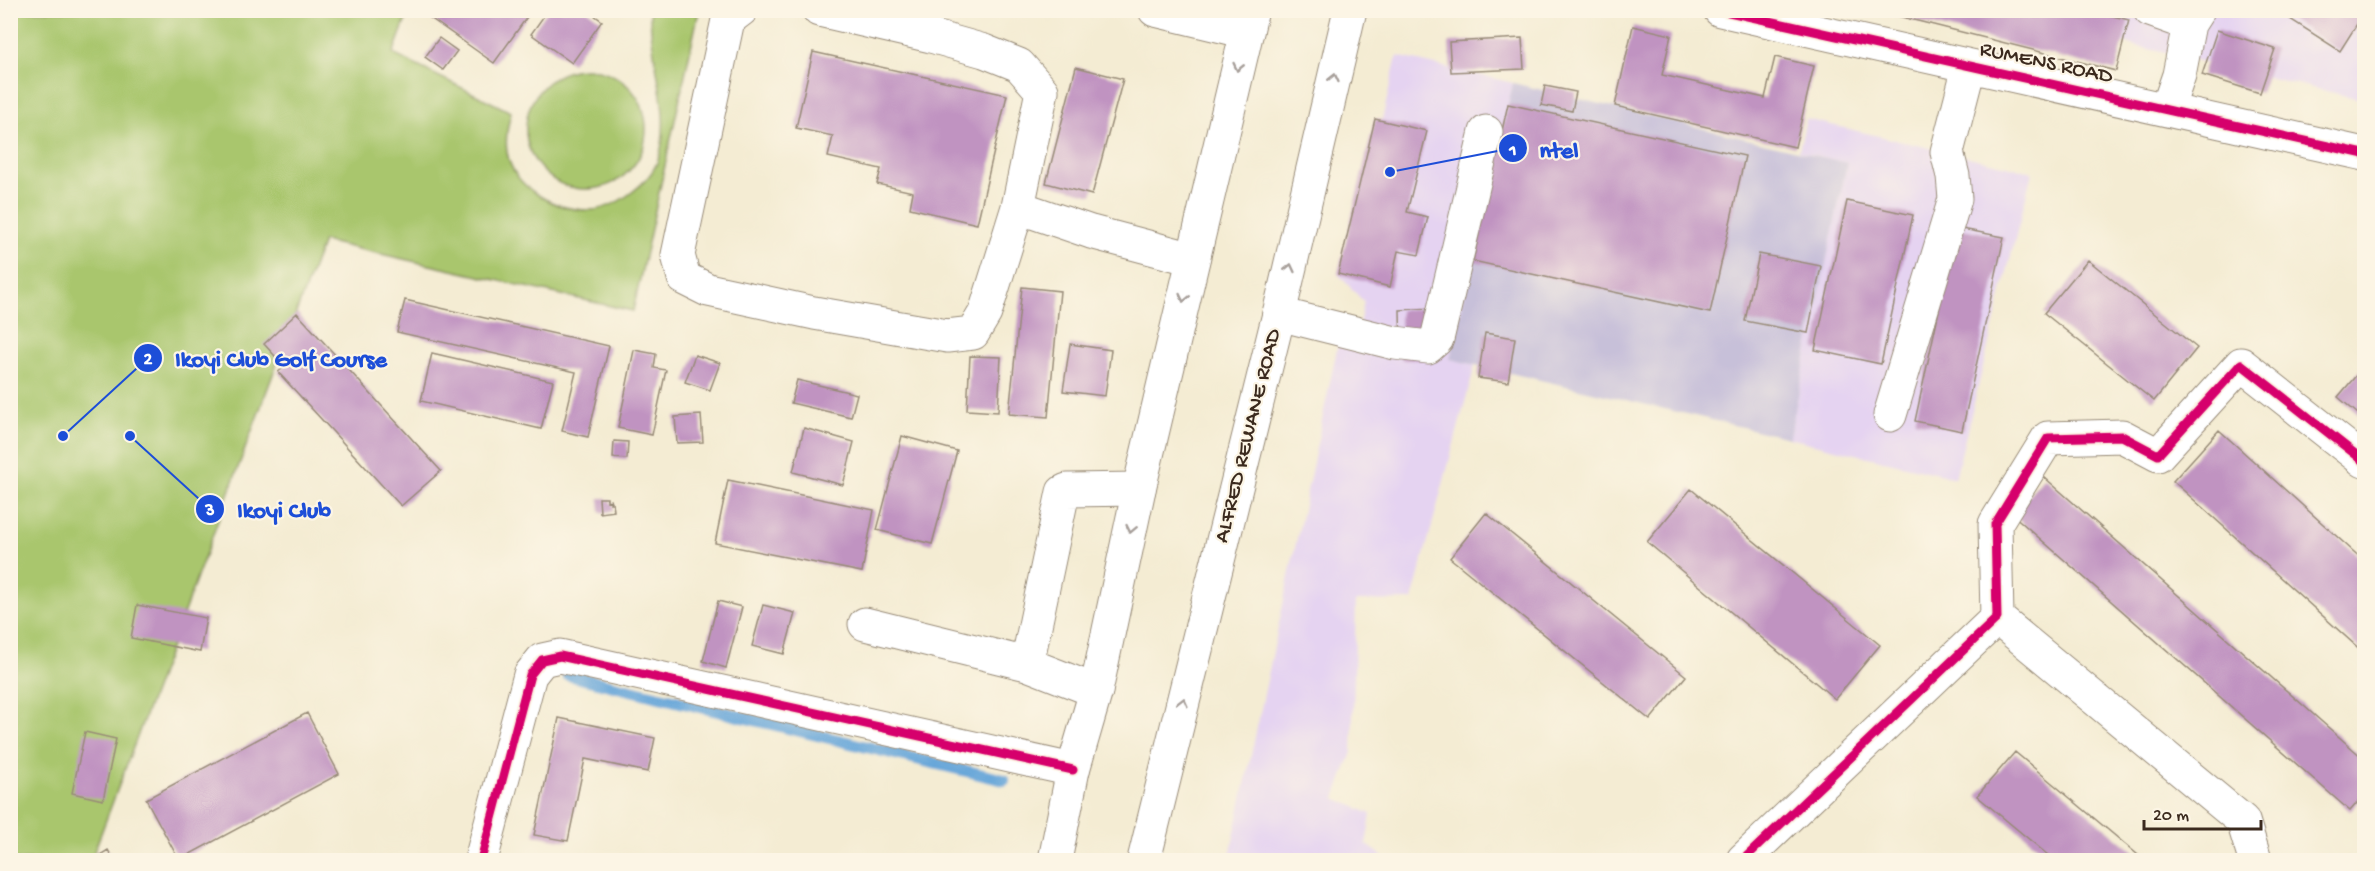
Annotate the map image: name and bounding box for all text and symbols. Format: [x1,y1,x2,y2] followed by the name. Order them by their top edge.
[1977,37,2115,91] street label: RUMENS ROAD
[1233,62,1246,72] one-way arrow
[1326,73,1339,83] one-way arrow
[1498,127,1591,169] callout: ntel
[1540,138,1578,167] text: ntel
[1508,141,1517,162] text: 1
[1282,263,1295,273] one-way arrow
[1178,293,1191,303] one-way arrow
[1210,326,1288,546] street label: ALFRED REWANE ROAD
[133,337,399,379] callout: Ikoyi Club Golf Course
[175,347,389,376] text: Ikoyi Club Golf Course
[144,350,153,371] text: 2
[195,488,343,530] callout: Ikoyi Club
[237,498,331,527] text: Ikoyi Club
[204,501,215,522] text: 3
[1125,524,1138,534] one-way arrow
[1175,697,1188,707] one-way arrow
[2144,793,2261,831] scale bar
[2153,806,2189,827] text: 20 m

